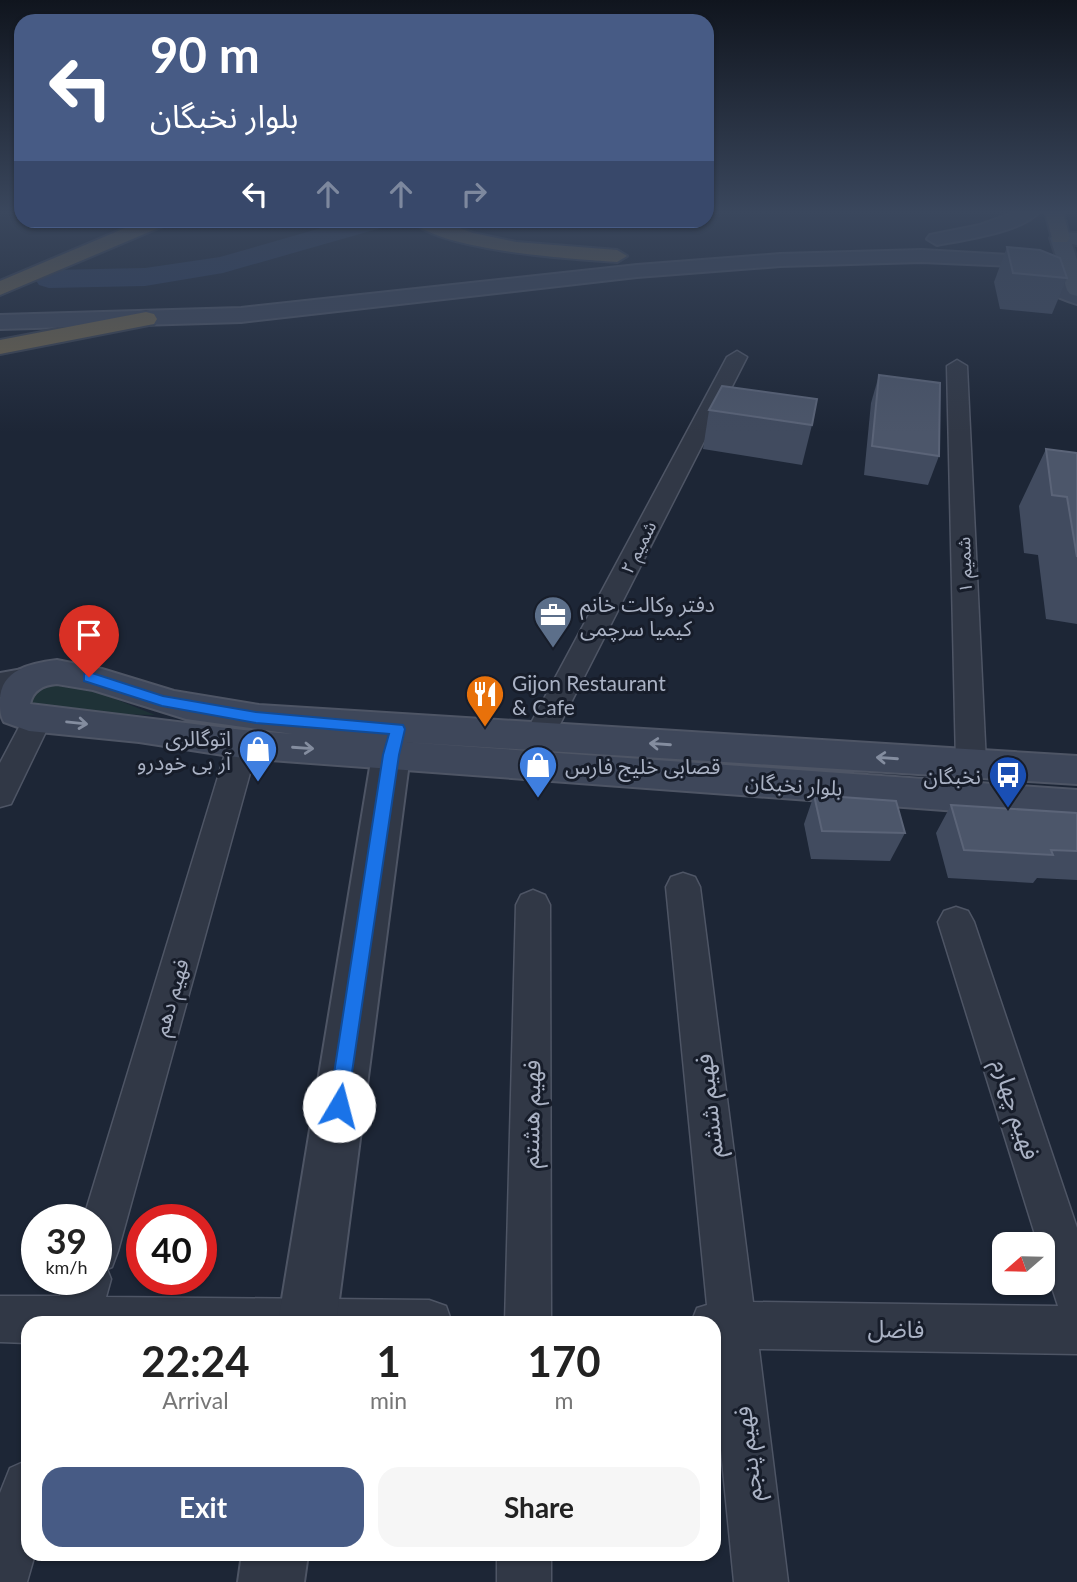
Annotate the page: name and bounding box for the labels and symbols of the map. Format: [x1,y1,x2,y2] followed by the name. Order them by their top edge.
[615,517,663,578] street label: شمیم ۲
[952,536,979,593] street label: شمیم ۱
[580,591,715,642] place label: دفتر وکالت خانم کیمیا سرچمی
[532,594,574,649] office icon: دفتر وکالت خانم کیمیا سرچمی
[59,605,119,677] pin
[512,670,666,719] place label: Gijon Restaurant & Cafe
[464,673,506,728] restaurant icon: Gijon Restaurant & Cafe
[65,717,87,730] one-way arrow
[137,725,232,775] place label: اتوگالری آر بی خودرو
[237,728,279,783] shop icon: اتوگالری آر بی خودرو
[649,737,671,750] one-way arrow
[291,742,313,755] one-way arrow
[517,744,559,799] shop icon: قصابی خلیج فارس
[876,751,898,764] one-way arrow
[565,753,720,782] place label: قصابی خلیج فارس
[987,754,1029,809] bus stop icon: نخبگان
[924,763,981,789] place label: نخبگان
[745,768,843,801] street label: بلوار نخبگان
[147,956,197,1039] street label: فهیم دهم
[688,1052,732,1159] street label: فهیم ششم
[982,1055,1047,1165] street label: فهیم چهارم
[515,1060,549,1168] street label: فهیم هشتم
[302,1069,376,1143] position arrow
[126,1204,217,1295] speed limit sign: 40
[992,1232,1055,1295] north arrow
[867,1313,925,1343] street label: فاضل
[727,1404,771,1503] street label: فهیم پنجم

